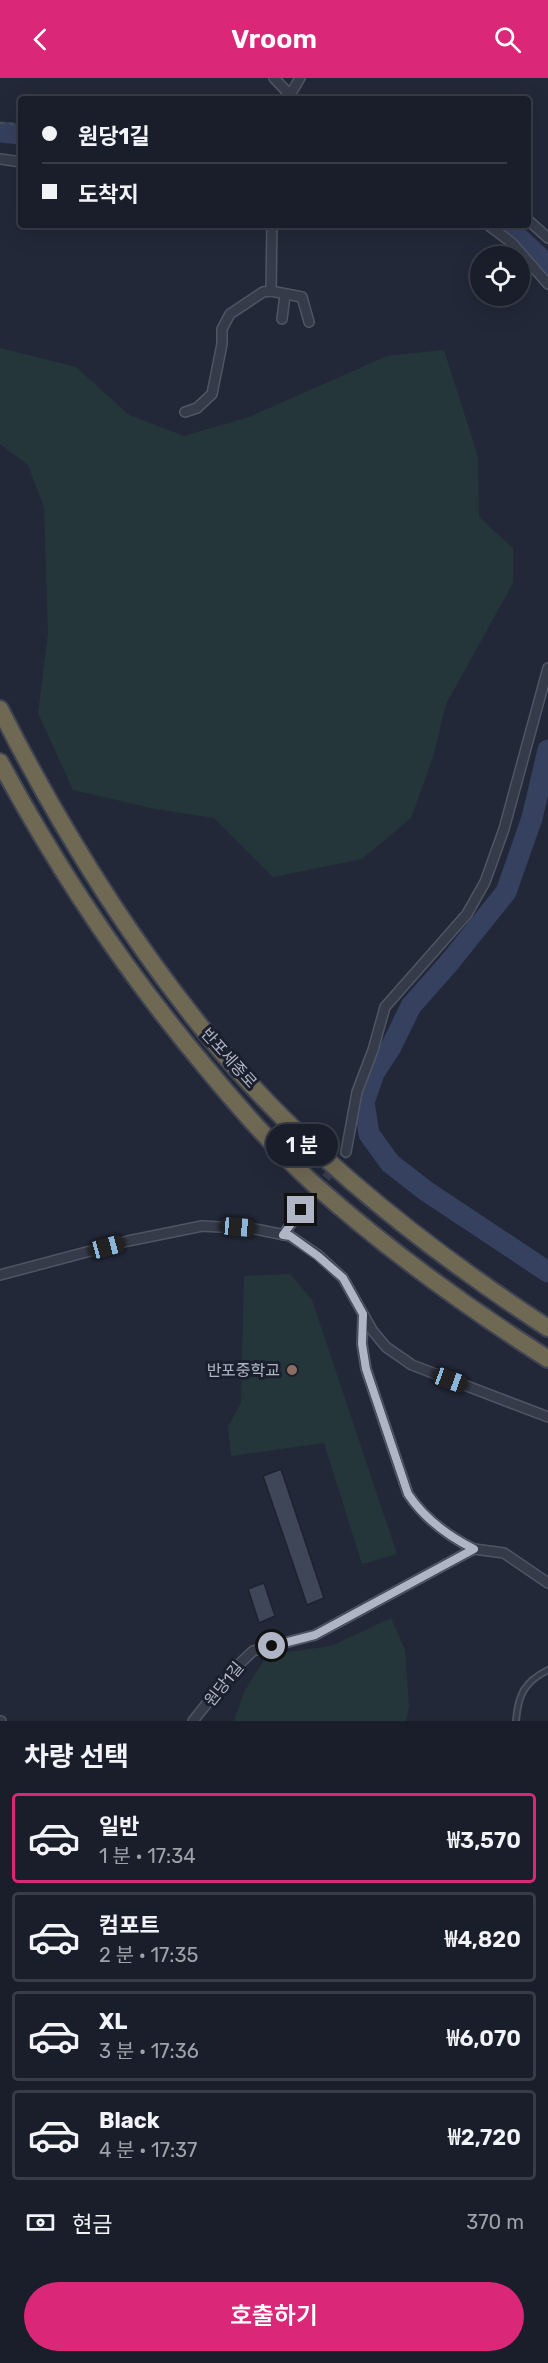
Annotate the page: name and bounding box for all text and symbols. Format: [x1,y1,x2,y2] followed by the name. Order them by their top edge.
[24,23,57,56] icon: back
[231,23,317,55] text: Vroom
[491,23,524,56] icon: search
[78,123,150,150] text: 원당1길
[78,181,139,208] text: 도착지
[470,246,530,306] map controls
[470,246,530,306] button: locate
[197,1024,261,1092] street label: 반포세종로
[265,1123,337,1165] callout: 1 분
[286,1133,318,1157] text: 1 분
[287,1196,314,1223] route end
[219,1216,257,1238] car
[87,1234,127,1260] car
[206,1361,280,1380] place label: 반포중학교
[285,1363,299,1377] marker: 반포중학교
[430,1365,470,1395] car
[258,1632,285,1659] route start
[201,1658,247,1710] street label: 원당1길
[24,1741,129,1773] text: 차량 선택
[27,1811,81,1865] icon: car
[99,1813,139,1840] text: 일반
[447,1827,521,1854] text: ₩3,570
[99,1844,196,1868] text: 1 분 · 17:34
[27,1910,81,1964] icon: car
[99,1912,160,1939] text: 컴포트
[445,1926,521,1953] text: ₩4,820
[99,1943,198,1967] text: 2 분 · 17:35
[99,2008,127,2035] text: XL
[27,2009,81,2063] icon: car
[447,2025,521,2052] text: ₩6,070
[99,2039,199,2063] text: 3 분 · 17:36
[99,2107,160,2134] text: Black
[27,2108,81,2162] icon: car
[448,2124,521,2151] text: ₩2,720
[99,2138,197,2162] text: 4 분 · 17:37
[24,2206,57,2239] icon: cash
[466,2210,524,2234] text: 370 m
[72,2211,112,2238] text: 현금
[24,2282,524,2351] button: 호출하기

